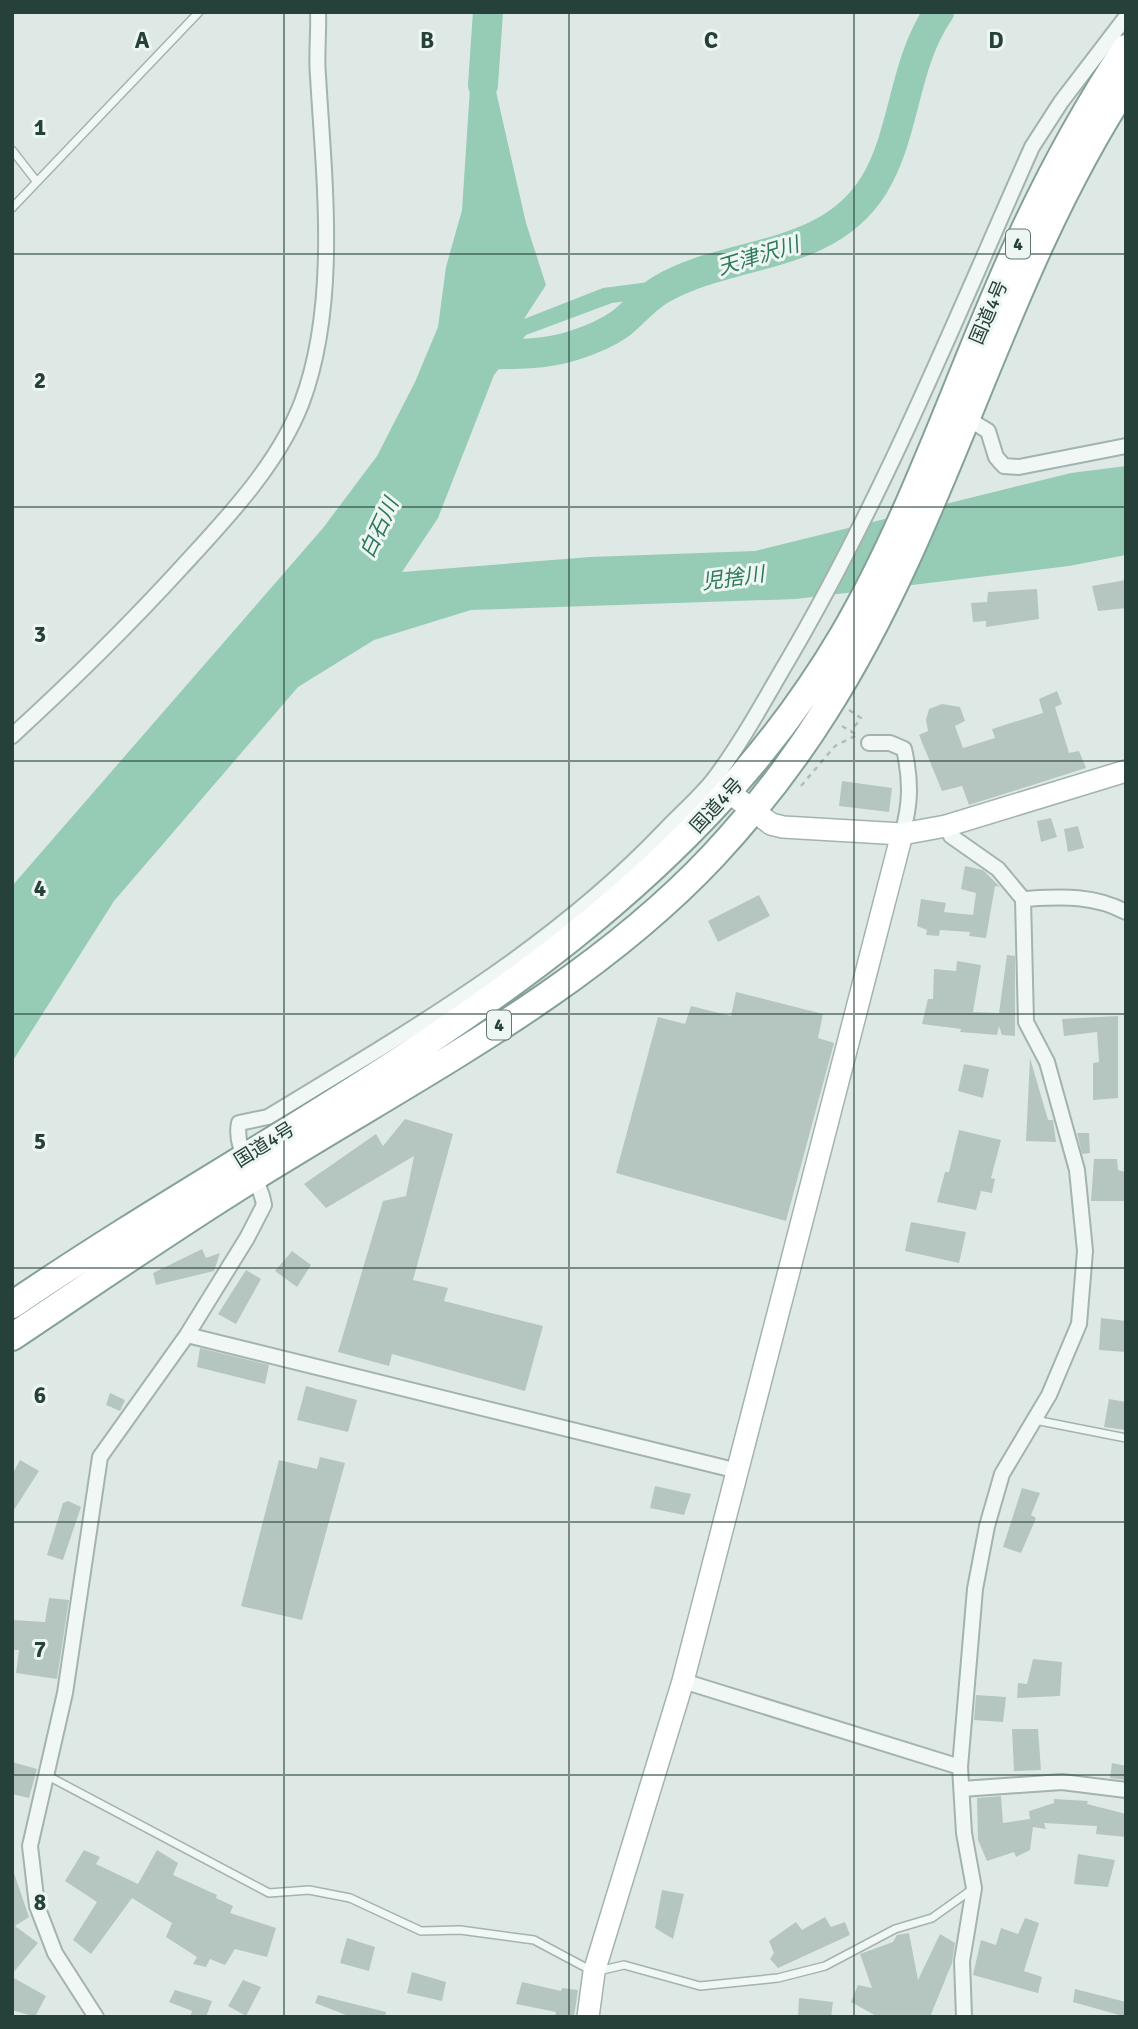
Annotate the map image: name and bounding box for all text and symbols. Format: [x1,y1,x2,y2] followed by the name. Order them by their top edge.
[135,26,150,55] text: A
[420,26,434,55] text: B
[704,26,718,55] text: C
[988,26,1004,55] text: D
[34,113,46,142] text: 1
[1006,230,1030,258] road number: 4
[714,231,804,281] water label: 天津沢川
[965,277,1013,348] street label: 国道4号
[34,366,46,395] text: 2
[354,492,405,562] water label: 白石川
[700,560,768,595] water label: 児捨川
[34,620,46,649] text: 3
[685,773,748,838] street label: 国道4号
[34,874,46,903] text: 4
[487,1010,511,1040] road number: 4
[230,1117,299,1173] street label: 国道4号
[34,1127,46,1156] text: 5
[34,1381,46,1410] text: 6
[34,1635,46,1664] text: 7
[34,1888,46,1917] text: 8

